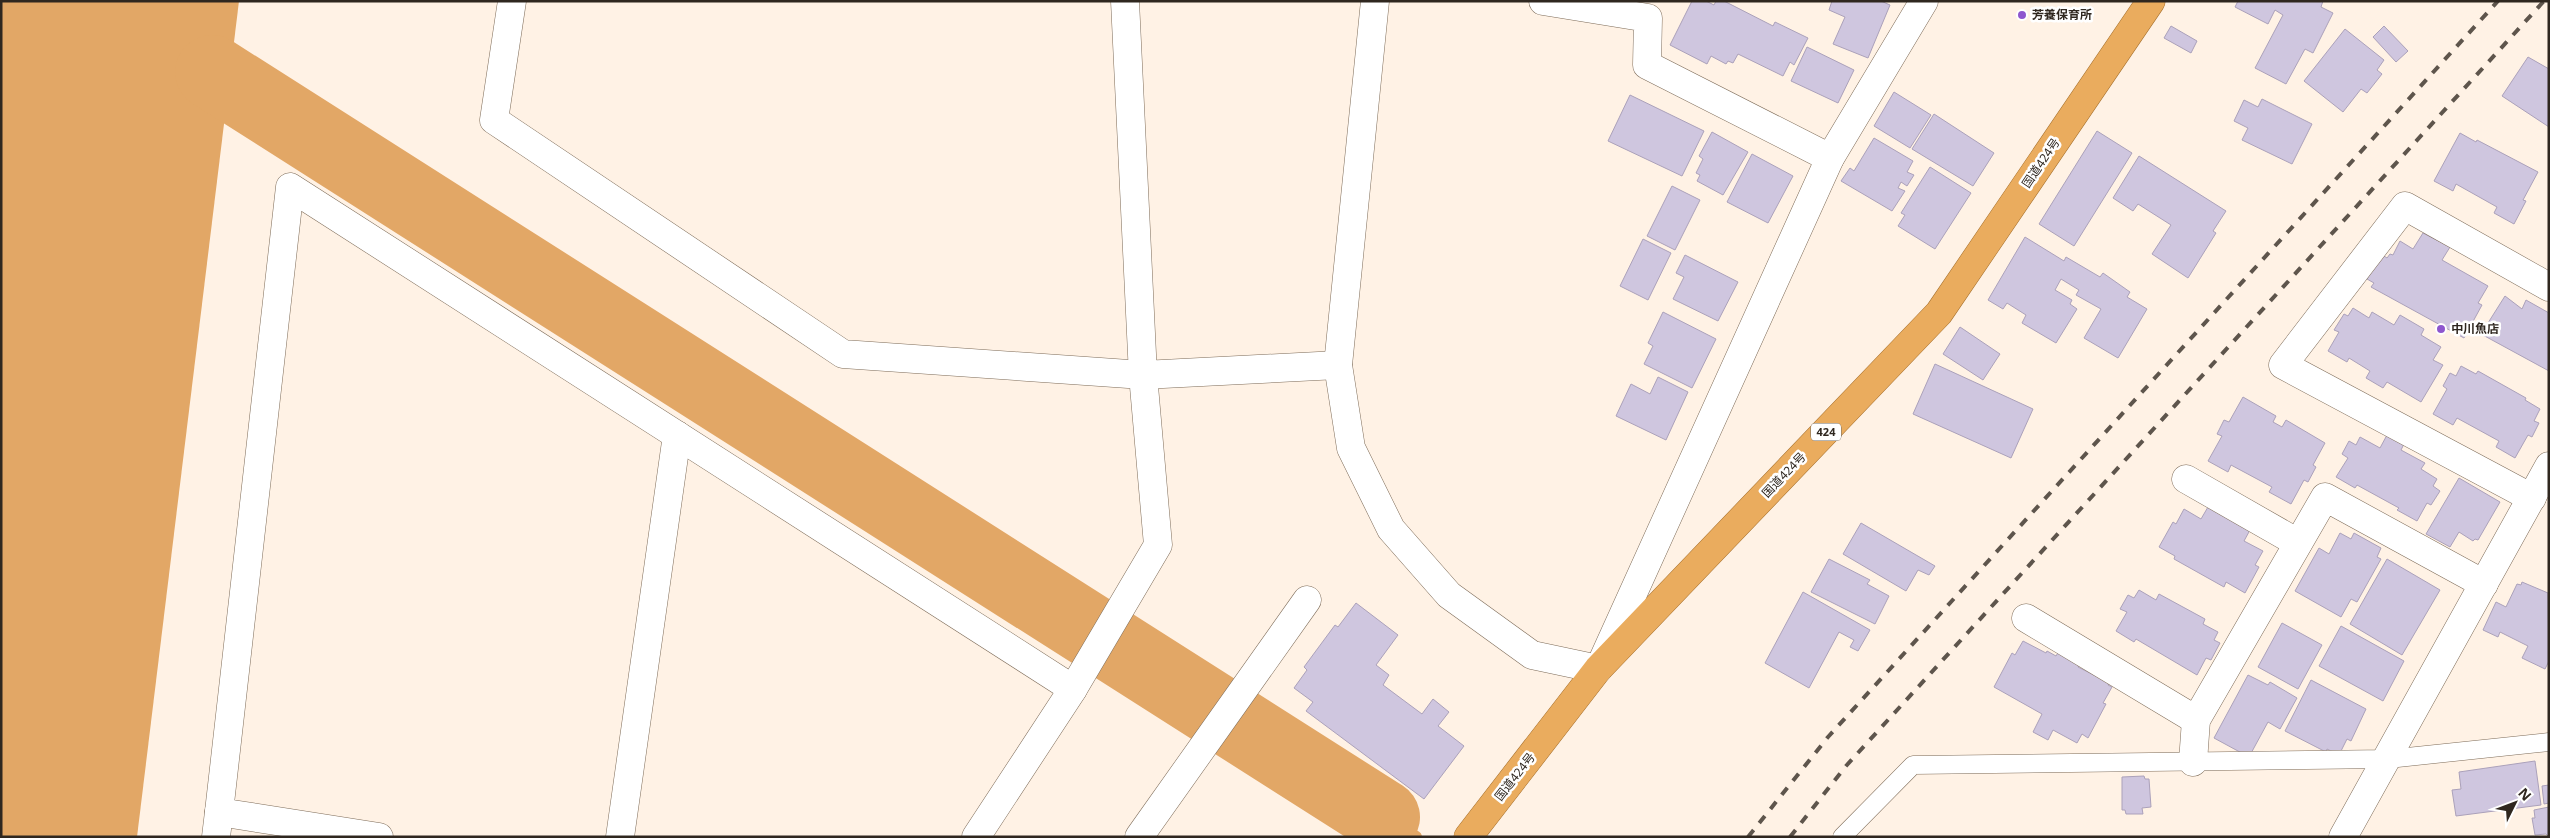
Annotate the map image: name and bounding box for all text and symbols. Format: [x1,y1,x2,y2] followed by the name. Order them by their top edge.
[2032,6,2092,23] place label: 芳養保育所
[2016,9,2028,21] marker: 芳養保育所
[2018,135,2063,191] street label: 国道424号
[2451,320,2499,337] place label: 中川魚店
[2435,323,2447,335] marker: 中川魚店
[1811,424,1841,441] road number: 424
[1758,448,1809,501] street label: 国道424号
[1490,749,1539,804] street label: 国道424号
[2490,778,2540,828] north arrow
[2514,783,2536,805] text: N

